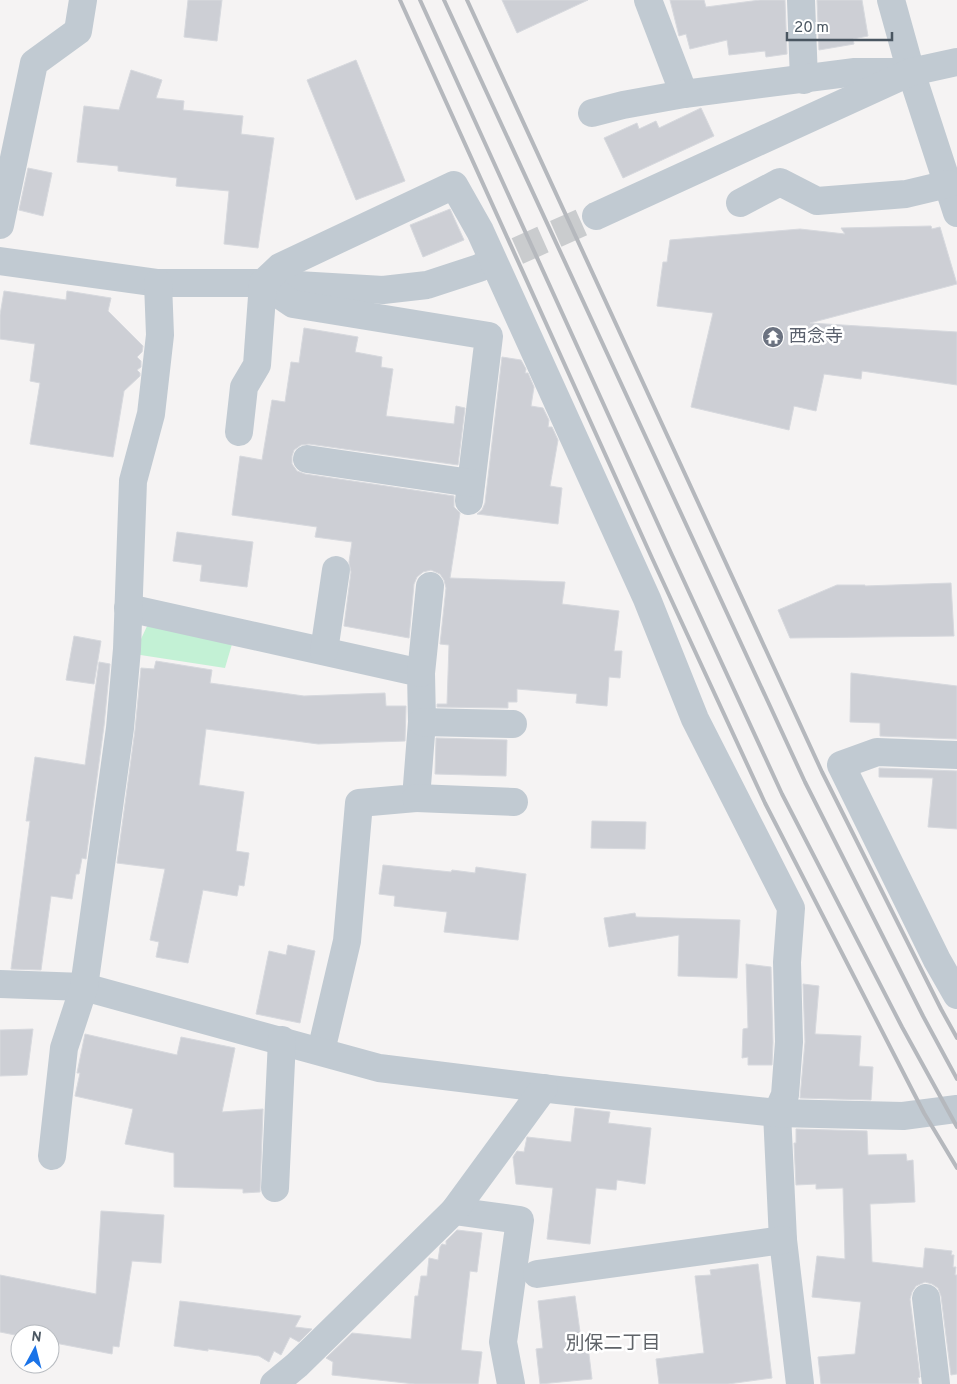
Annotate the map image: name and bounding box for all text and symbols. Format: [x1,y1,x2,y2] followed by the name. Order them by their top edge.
[787,10,892,42] scale bar
[794,19,829,38] text: 20 m
[761,325,785,349] temple icon: 西念寺
[789,326,843,349] place label: 西念寺
[10,1324,60,1374] north arrow
[30,1329,42,1347] text: N
[565,1332,661,1356] district label: 別保二丁目

